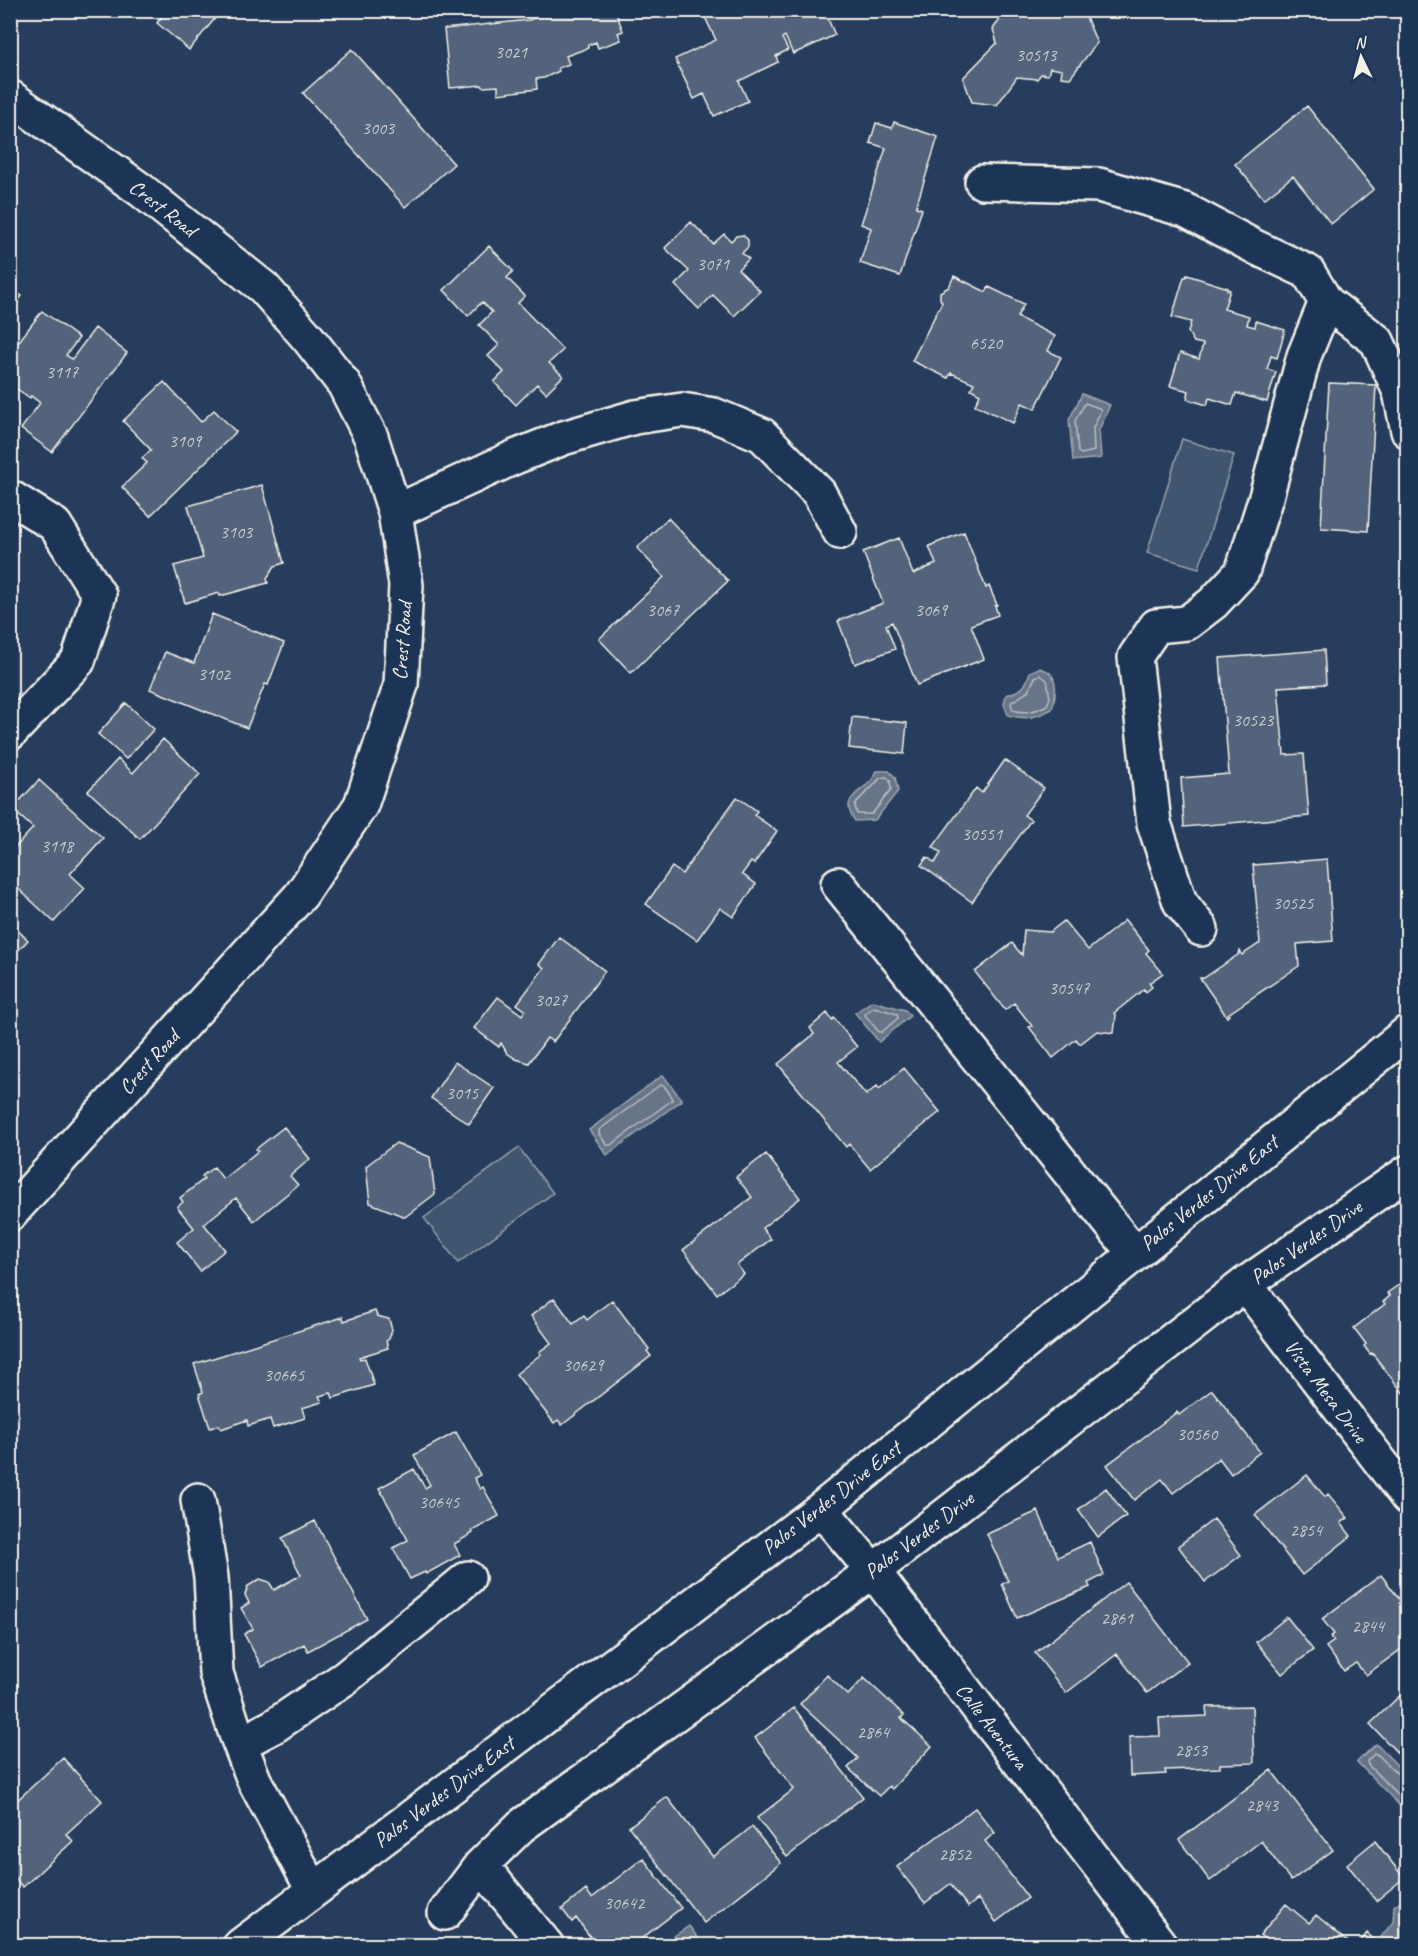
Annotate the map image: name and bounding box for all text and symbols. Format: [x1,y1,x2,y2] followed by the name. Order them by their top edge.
[1331,27,1391,87] north arrow
[1354,32,1369,53] text: N
[495,41,528,63] house number: 3021
[1016,44,1058,66] house number: 30513
[362,117,396,139] house number: 3003
[124,174,205,245] street label: Crest Road
[697,253,730,275] house number: 3071
[970,332,1004,354] house number: 6520
[46,361,79,383] house number: 3117
[169,430,203,452] house number: 3109
[220,521,254,543] house number: 3103
[386,597,418,681] street label: Crest Road
[647,599,680,621] house number: 3067
[915,599,949,621] house number: 3069
[198,663,232,685] house number: 3102
[1233,709,1275,731] house number: 30523
[962,823,1003,845] house number: 30551
[41,835,75,857] house number: 3118
[1273,892,1314,914] house number: 30525
[1049,977,1090,999] house number: 30547
[535,989,568,1011] house number: 3027
[113,1021,187,1100] street label: Crest Road
[446,1082,479,1104] house number: 3015
[1135,1128,1285,1256] street label: Palos Verdes Drive East
[1245,1193,1368,1290] street label: Palos Verdes Drive
[1279,1334,1374,1449] street label: Vista Mesa Drive
[563,1354,605,1376] house number: 30629
[264,1364,305,1386] house number: 30665
[1177,1423,1219,1445] house number: 30560
[756,1434,908,1560] street label: Palos Verdes Drive East
[859,1485,980,1585] street label: Palos Verdes Drive
[419,1491,460,1513] house number: 30645
[1290,1519,1324,1541] house number: 2854
[1101,1607,1134,1629] house number: 2861
[1352,1615,1386,1637] house number: 2844
[950,1678,1035,1776] street label: Calle Aventura
[857,1721,891,1743] house number: 2864
[368,1729,522,1853] street label: Palos Verdes Drive East
[1175,1739,1209,1761] house number: 2853
[1246,1794,1280,1816] house number: 2843
[939,1843,973,1865] house number: 2852
[604,1892,646,1914] house number: 30642

